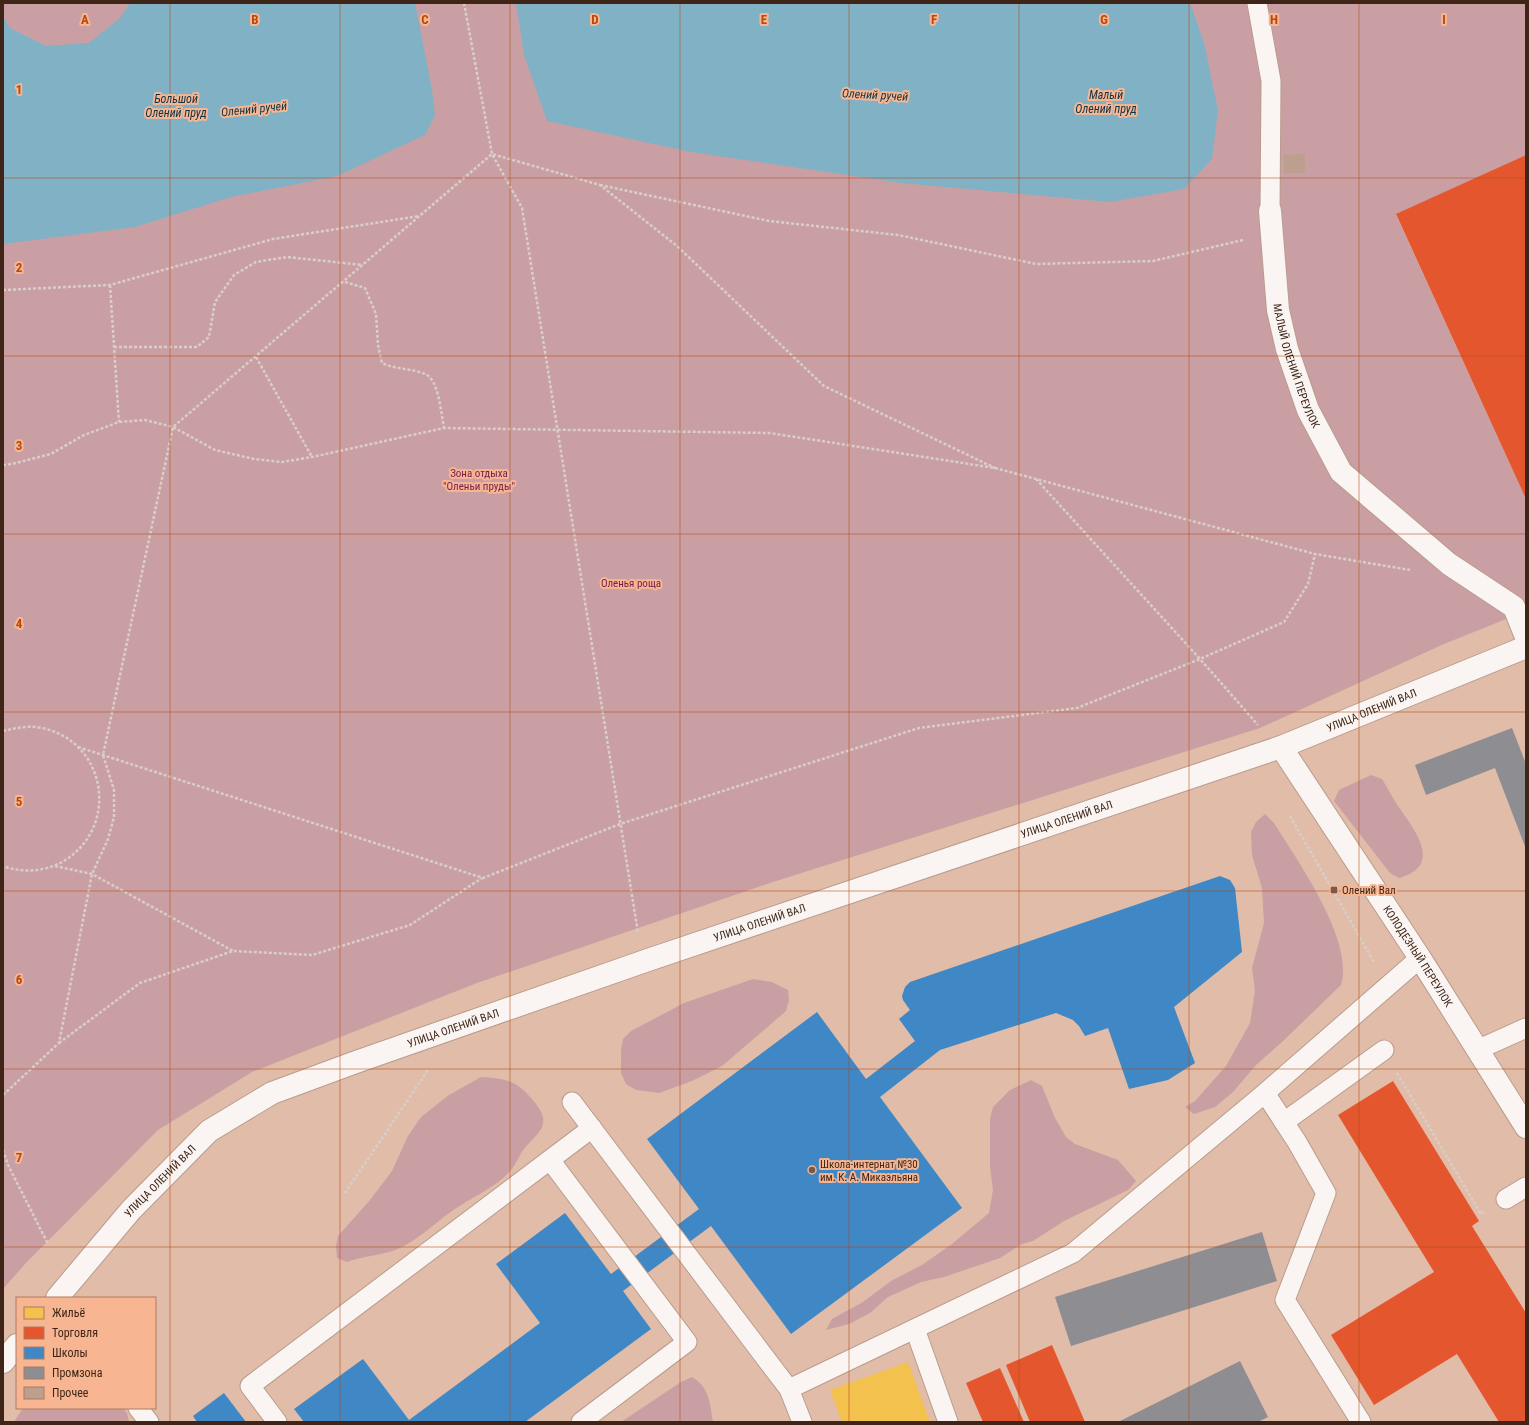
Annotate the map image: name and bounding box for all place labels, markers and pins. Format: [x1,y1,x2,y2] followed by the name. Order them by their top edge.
[1342,884,1396,897] place label: Олений Вал
[1329,885,1339,895] marker: Олений Вал
[820,1158,918,1184] place label: Школа-интернат №30 им. К. А. Микаэльяна
[807,1165,817,1175] marker: Школа-интернат №30 им. К. А. Микаэльяна

